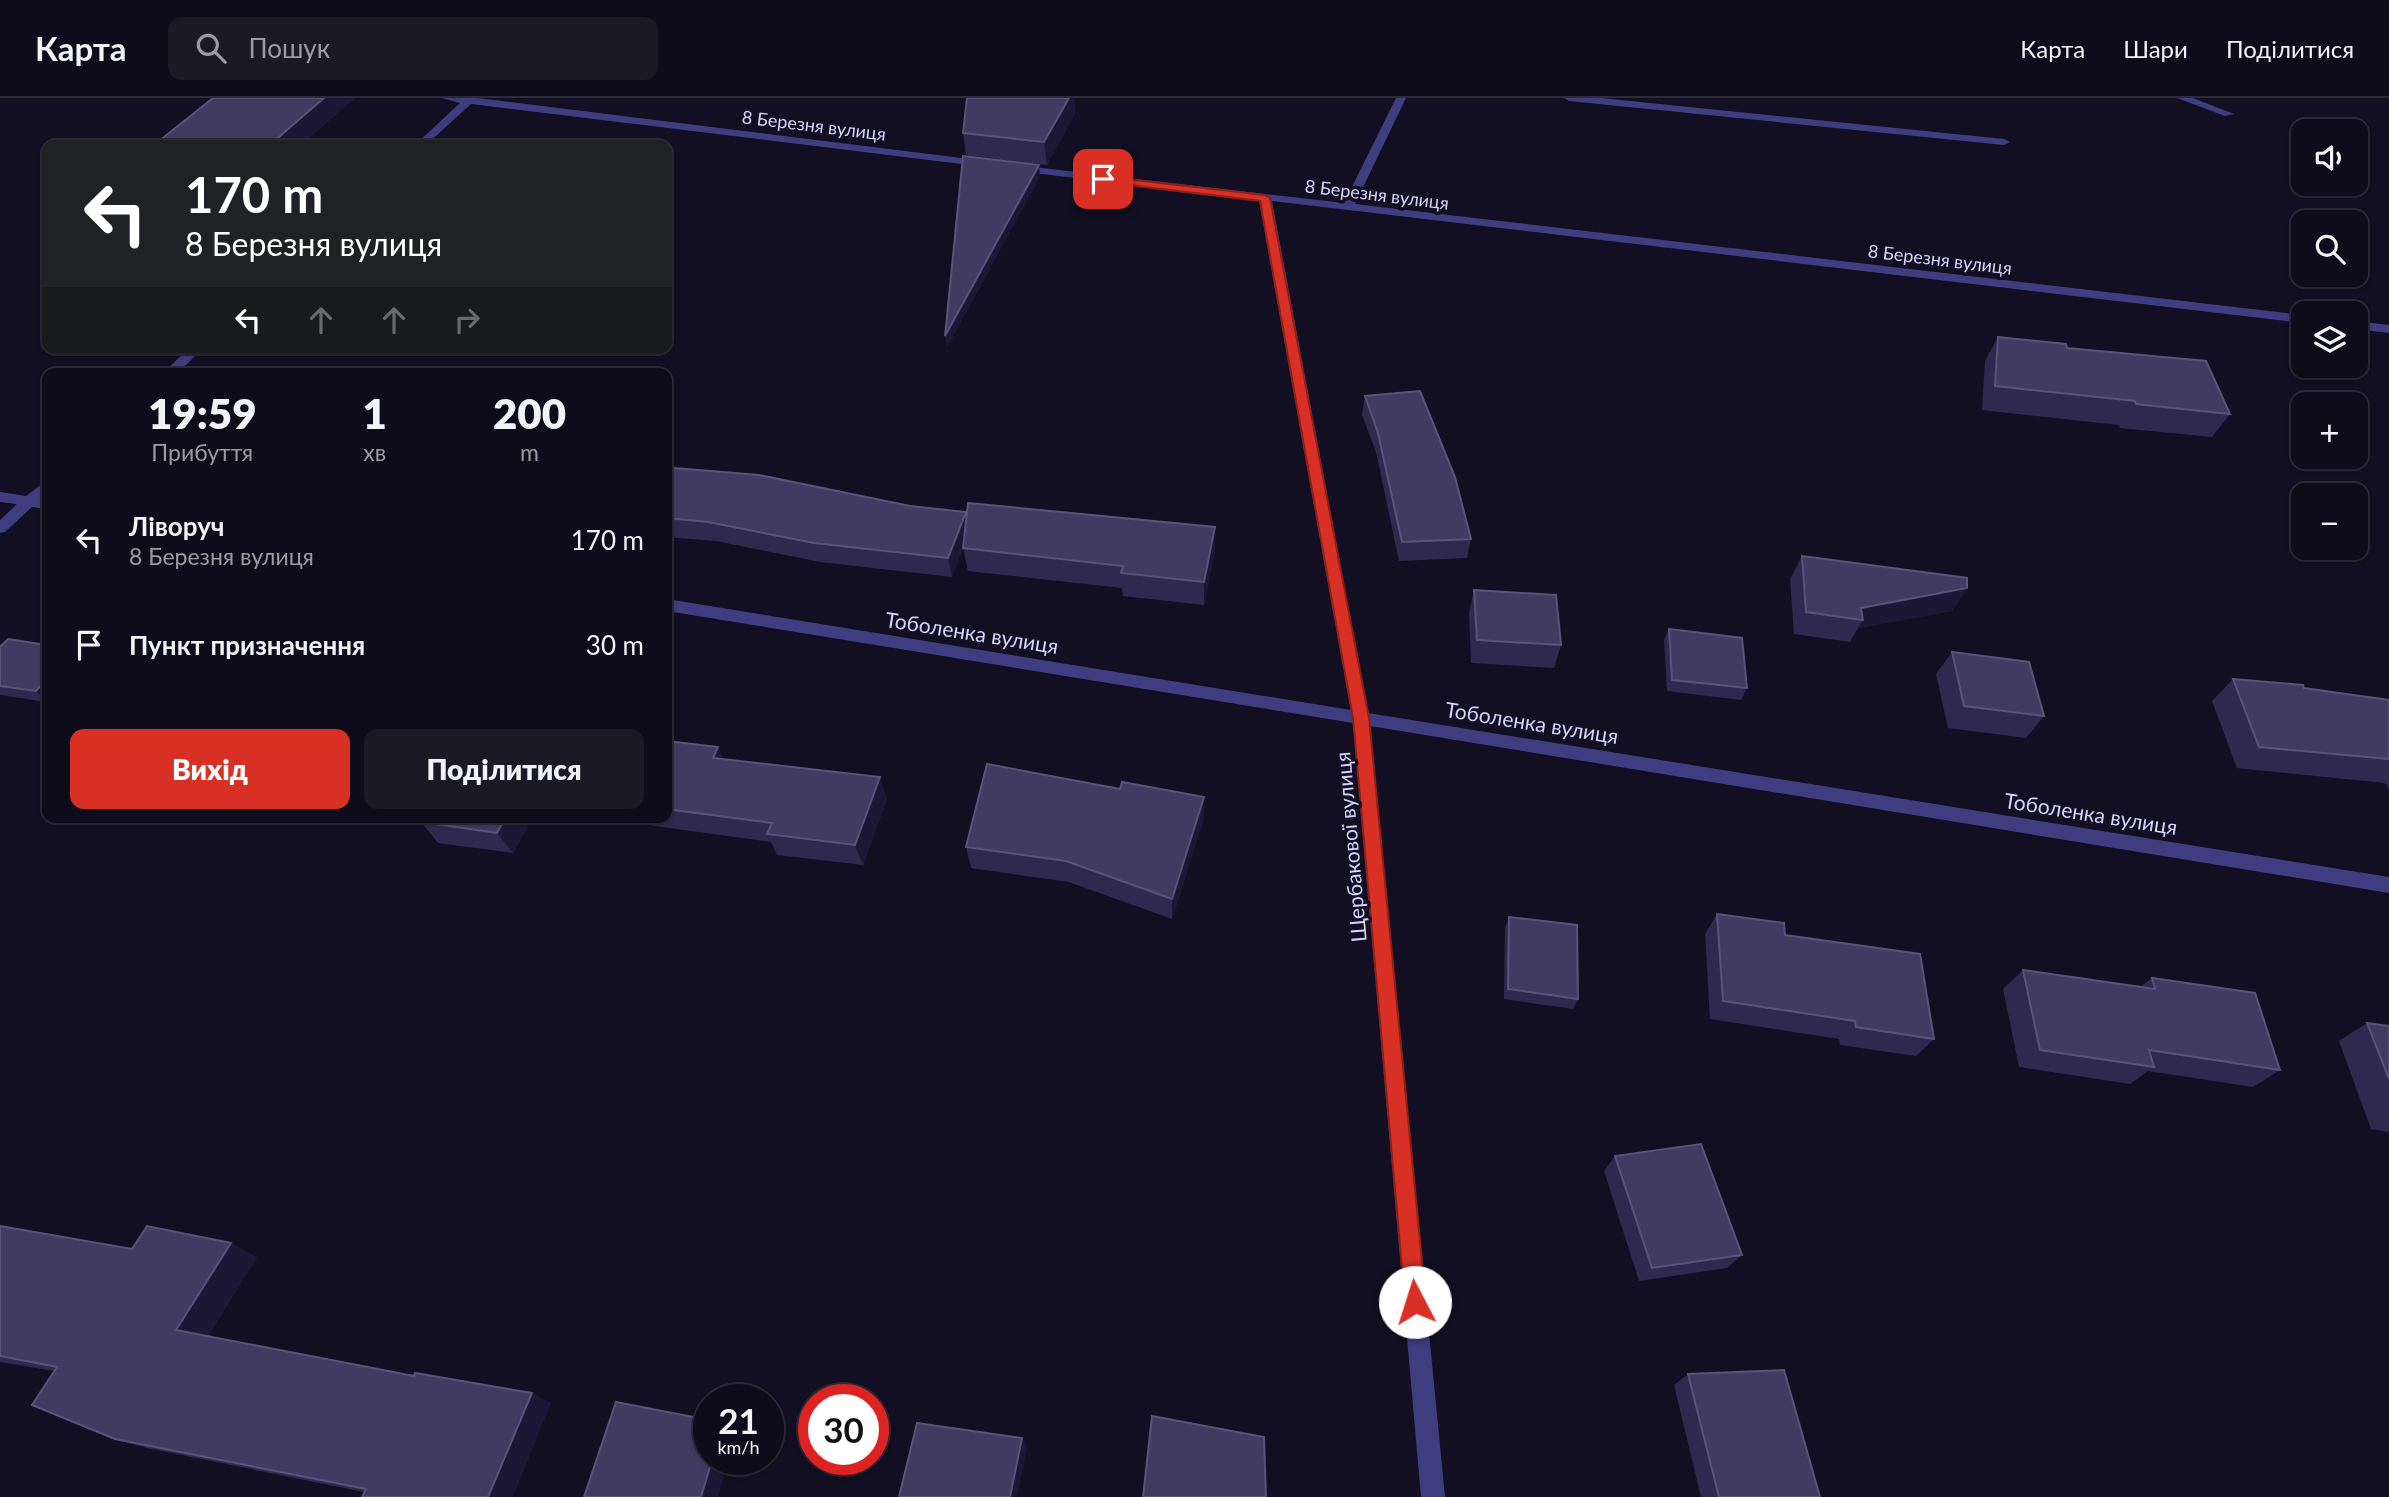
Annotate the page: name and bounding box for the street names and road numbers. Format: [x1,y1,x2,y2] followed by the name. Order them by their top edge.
[741,105,887,145] street label: 8 Березня вулиця
[1304,174,1450,214] street label: 8 Березня вулиця
[1867,239,2013,279] street label: 8 Березня вулиця
[884,606,1060,658] street label: Тоболенка вулиця
[1444,696,1620,748] street label: Тоболенка вулиця
[1329,751,1371,943] street label: Щербакової вулиця
[2003,787,2179,839] street label: Тоболенка вулиця

